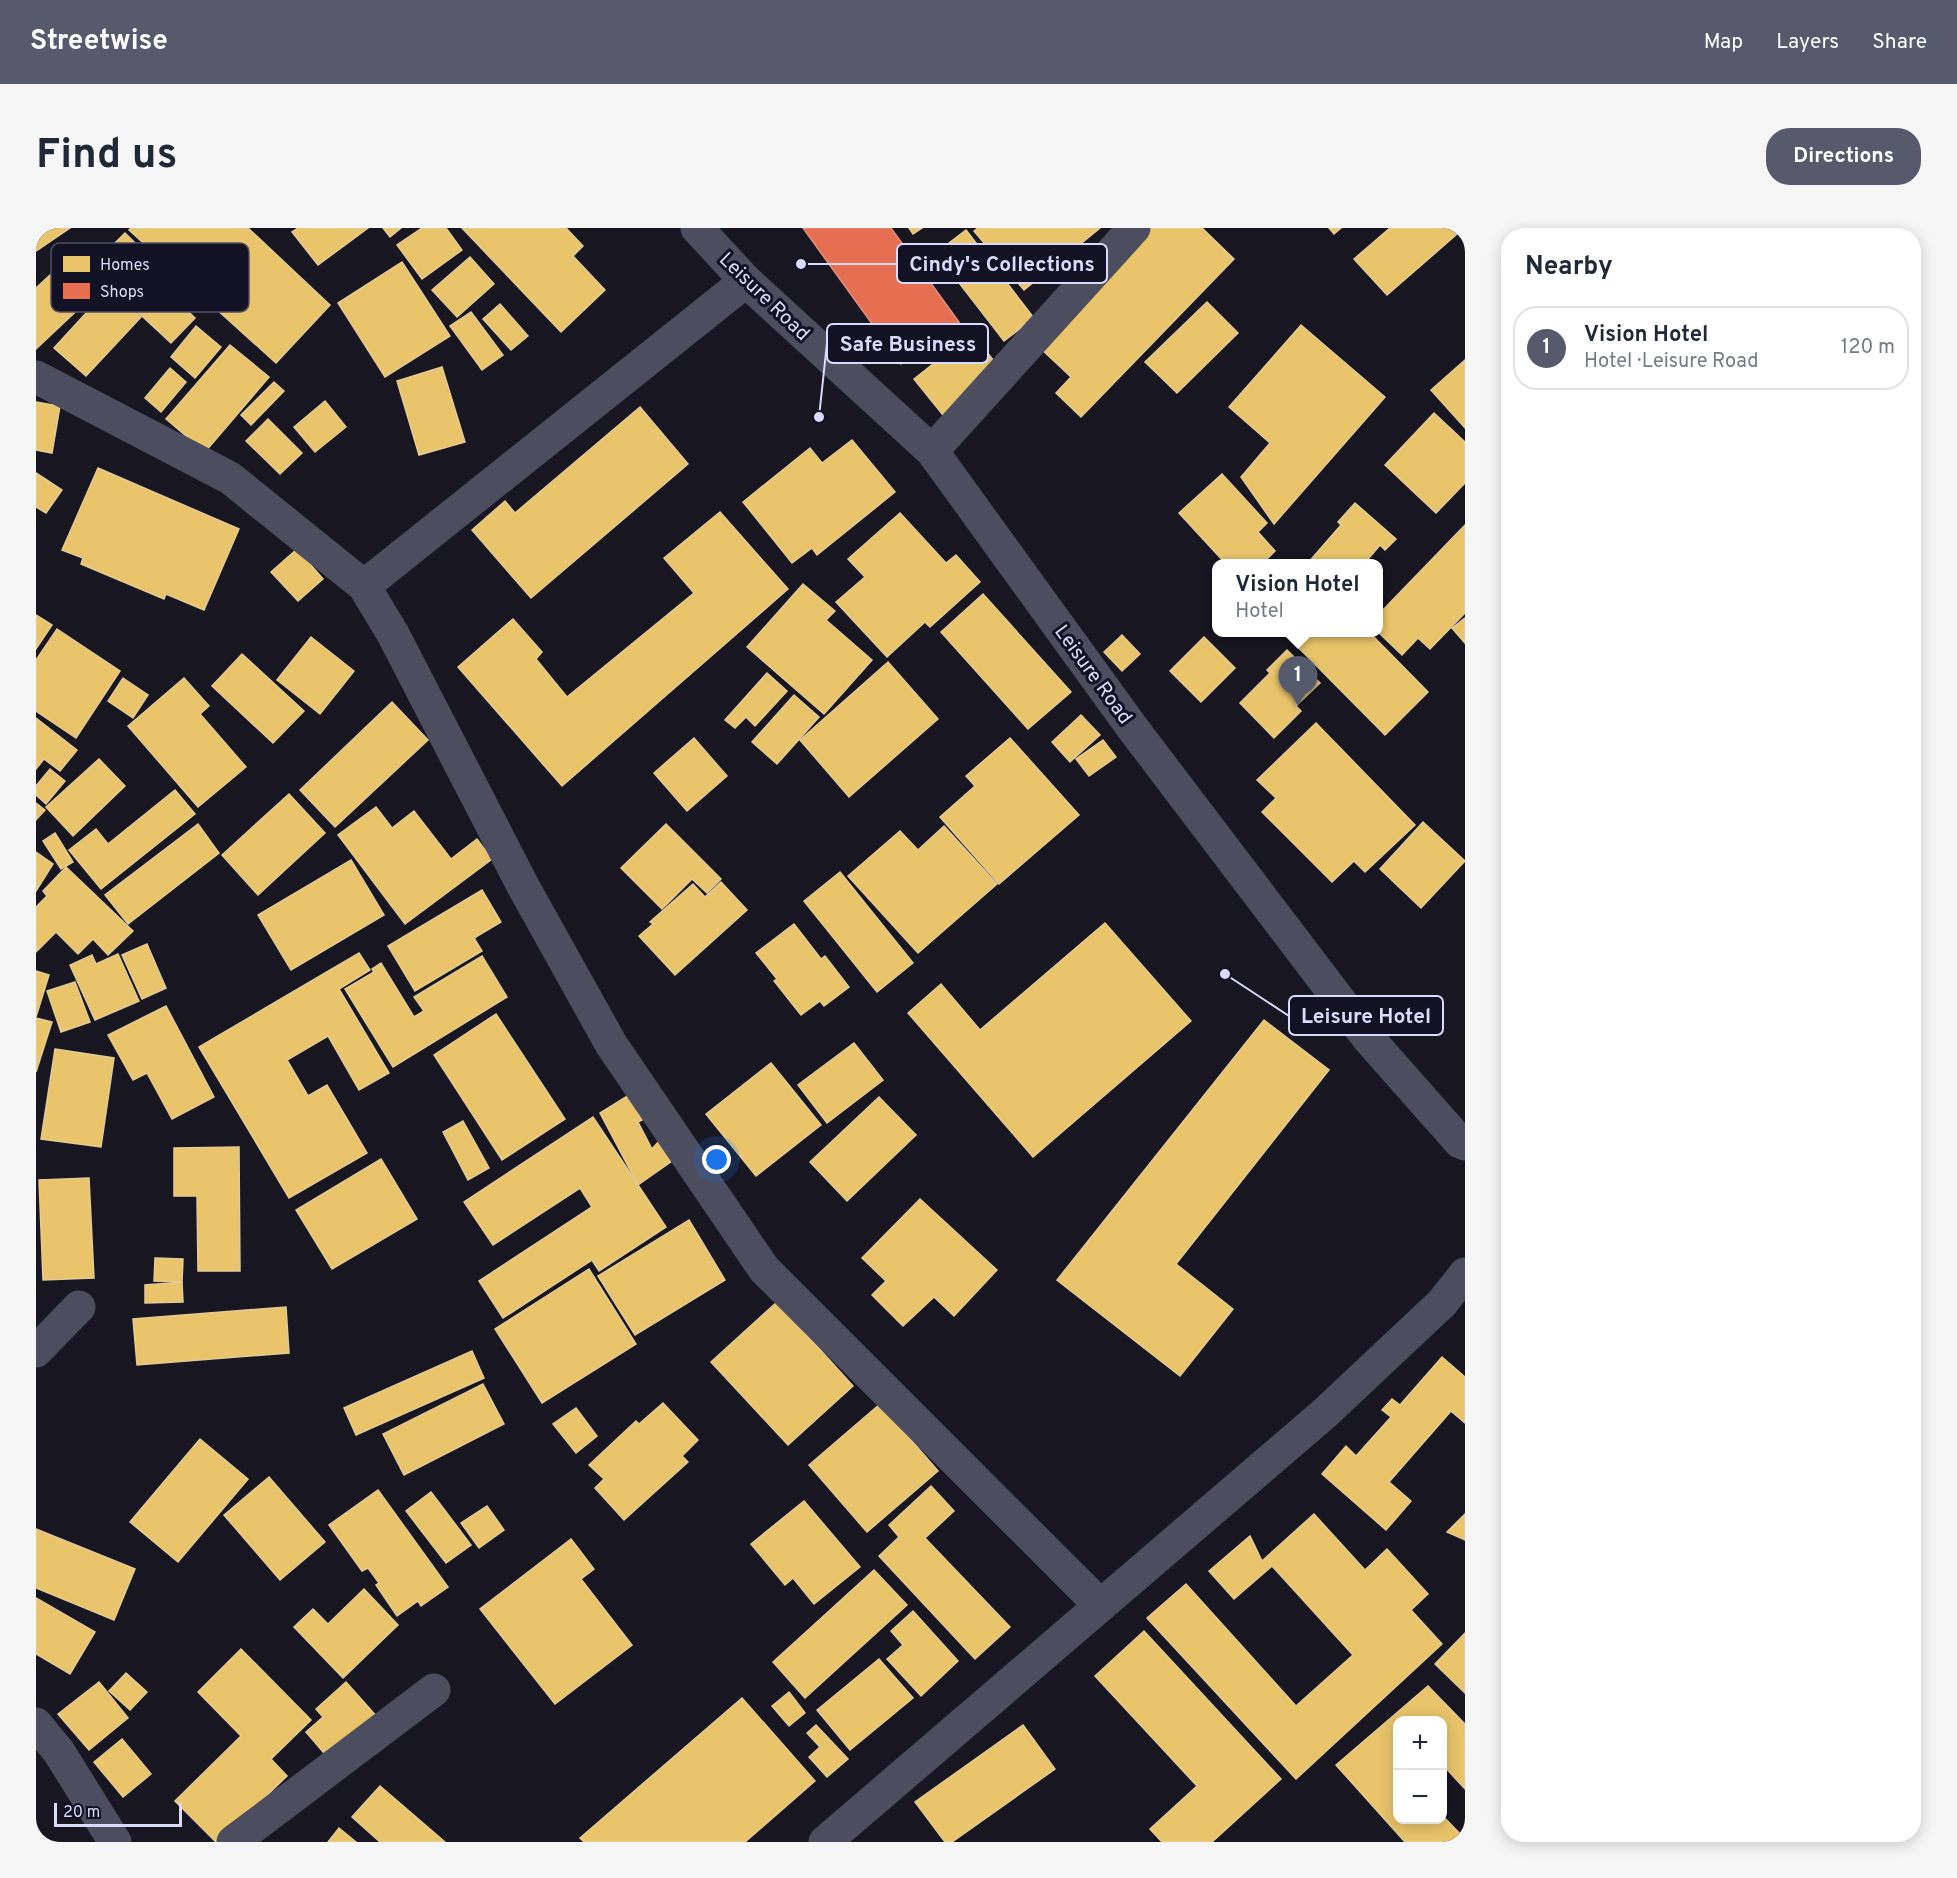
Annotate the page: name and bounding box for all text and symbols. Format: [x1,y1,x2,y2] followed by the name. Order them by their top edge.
[30,24,168,60] text: Streetwise
[1704,29,1743,56] text: Map
[1776,29,1839,56] text: Layers
[1872,29,1927,56] text: Share
[1766,128,1921,185] button: Directions
[36,130,177,183] text: Find us
[51,243,249,312] legend
[897,244,1107,283] callout: Cindy's Collections
[713,248,815,347] street label: Leisure Road
[1525,251,1613,284] text: Nearby
[909,252,1095,279] text: Cindy's Collections
[100,256,150,276] text: Homes
[100,283,144,303] text: Shops
[1584,322,1708,349] text: Vision Hotel
[827,324,988,363] callout: Safe Business
[840,332,976,359] text: Safe Business
[1543,335,1551,361] text: 1
[1841,335,1895,361] text: 120 m
[1584,349,1758,375] text: Hotel · Leisure Road
[1212,559,1383,637] popup
[1235,572,1360,599] text: Vision Hotel
[1235,599,1284,625] text: Hotel
[1048,620,1137,730] street label: Leisure Road
[1278,656,1318,706] pin: 1
[1289,996,1443,1035] callout: Leisure Hotel
[1301,1004,1431,1031] text: Leisure Hotel
[702,1145,731,1174] your location
[1393,1716,1447,1824] map controls
[1393,1716,1447,1770] button: +
[1393,1770,1447,1824] button: −
[54,1800,182,1828] scale bar
[63,1803,100,1823] text: 20 m

